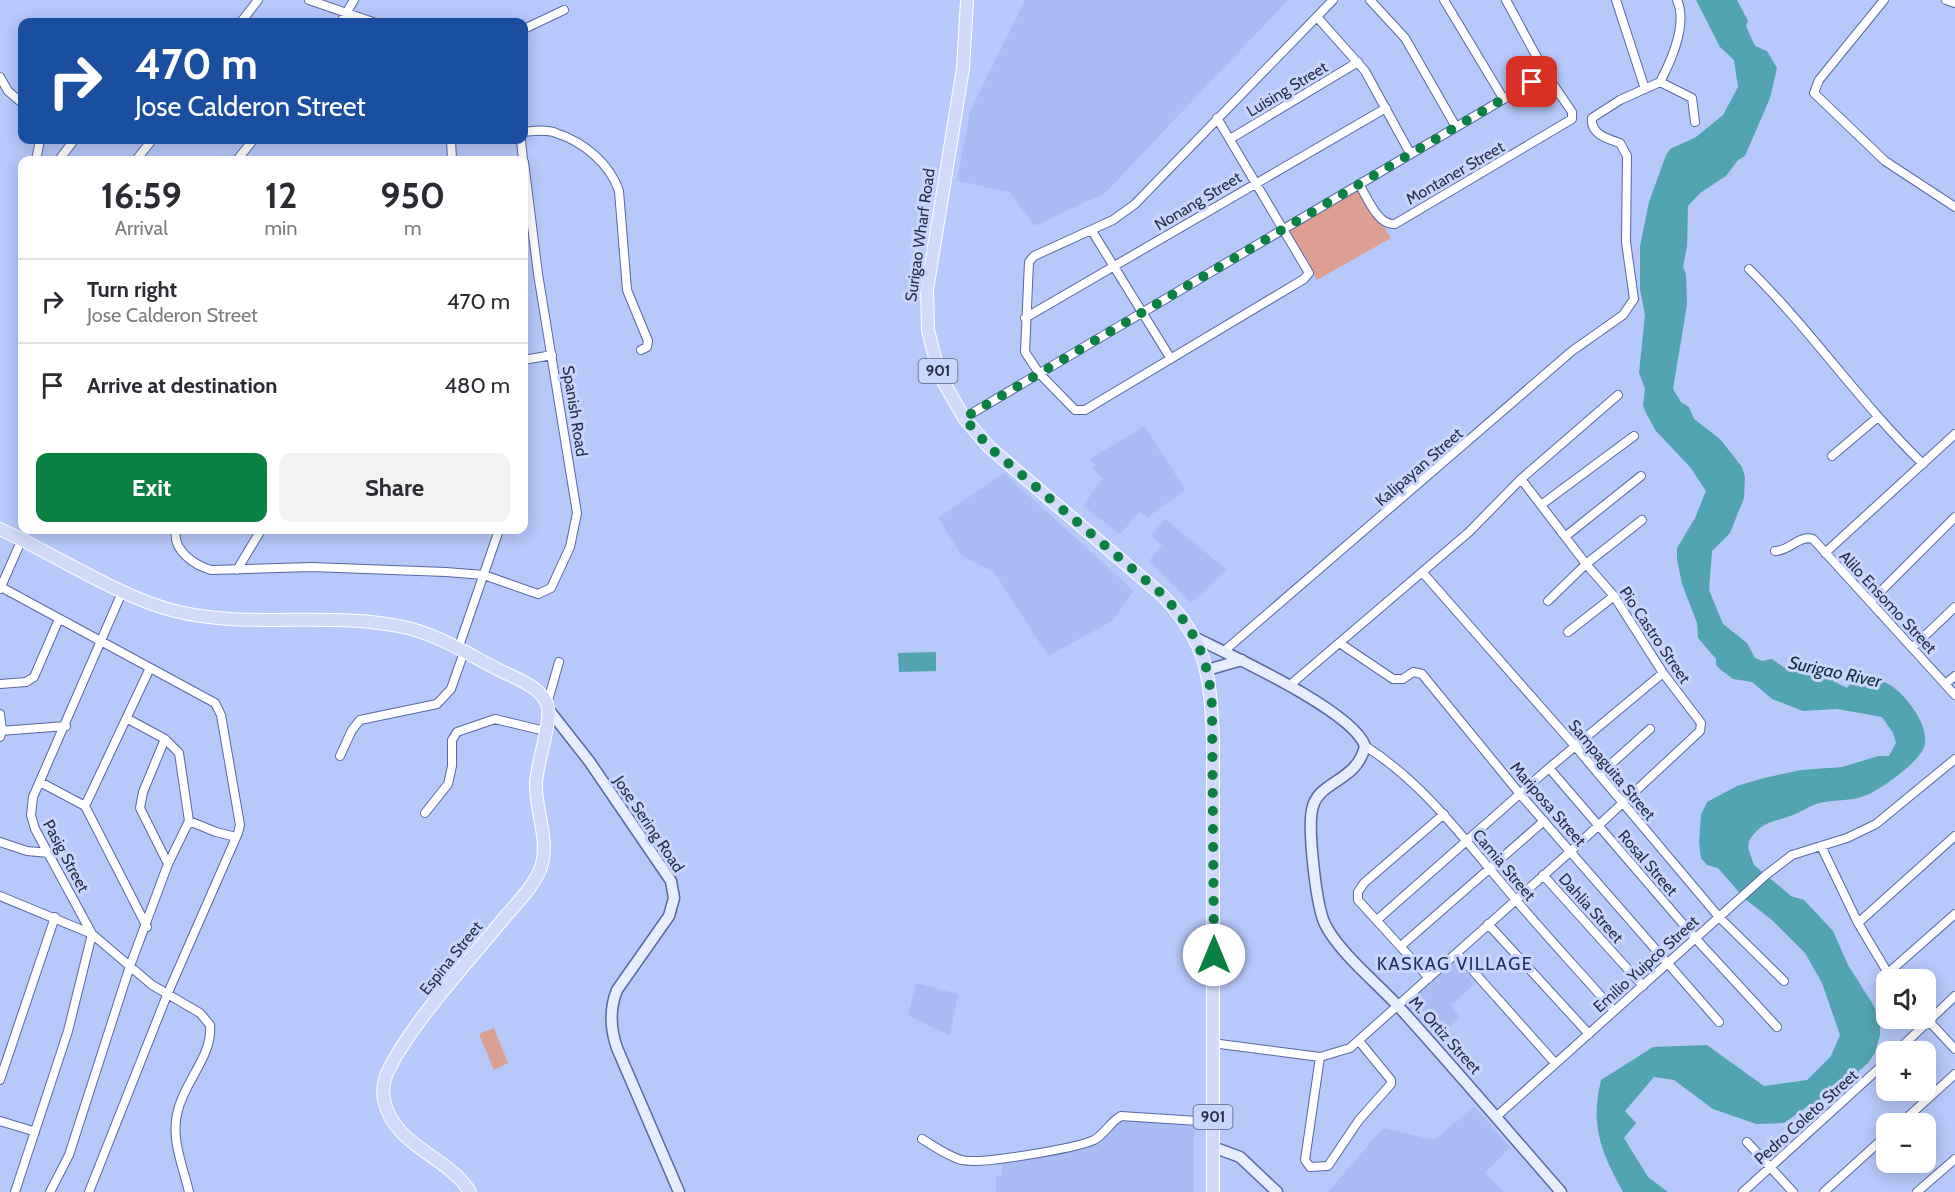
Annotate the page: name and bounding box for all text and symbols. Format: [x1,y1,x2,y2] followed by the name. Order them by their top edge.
[135,38,258,90] text: 470 m
[36,42,114,120] icon: right
[1506,56,1557,107] pin
[1243,57,1332,121] street label: Luising Street
[1515,65,1548,98] icon: arrive
[135,90,366,123] text: Jose Calderon Street
[1402,137,1508,209] street label: Montaner Street
[901,167,939,303] street label: Surigao Wharf Road
[1151,167,1245,234] street label: Nonang Street
[101,173,182,217] text: 16:59
[265,173,297,217] text: 12
[380,173,445,217] text: 950
[115,216,168,240] text: Arrival
[265,216,298,240] text: min
[404,216,422,240] text: m
[87,276,177,303] text: Turn right
[36,285,69,318] icon: right
[447,288,510,315] text: 470 m
[87,303,258,327] text: Jose Calderon Street
[918,359,958,383] road number: 901
[558,364,592,458] street label: Spanish Road
[36,369,69,402] icon: arrive
[87,372,277,399] text: Arrive at destination
[444,372,510,399] text: 480 m
[1371,424,1467,510] street label: Kalipayan Street
[36,453,267,522] button: Exit
[279,453,510,522] button: Share
[1835,547,1941,658] street label: Alilo Ensomo Street
[1616,583,1695,688] street label: Pio Castro Street
[1787,651,1885,693] water label: Surigao River
[1564,716,1660,825] street label: Sampaguita Street
[1506,758,1590,851] street label: Mariposa Street
[609,771,688,876] street label: Jose Sering Road
[39,817,93,896] street label: Pasig Street
[1469,825,1540,905] street label: Camia Street
[1614,826,1682,900] street label: Rosal Street
[1555,869,1628,947] street label: Dahlia Street
[1589,911,1703,1016] street label: Emilio Yuipco Street
[416,917,487,999] street label: Espina Street
[1182,923,1246,987] position arrow
[1377,953,1533,975] district label: KASKAG VILLAGE
[1876,969,1936,1173] map controls
[1876,969,1936,1029] button: sound
[1405,992,1485,1078] street label: M. Ortiz Street
[1876,1041,1936,1101] button: +
[1750,1065,1862,1168] street label: Pedro Coleto Street
[1194,1105,1232,1129] road number: 901
[1876,1113,1936,1173] button: −

